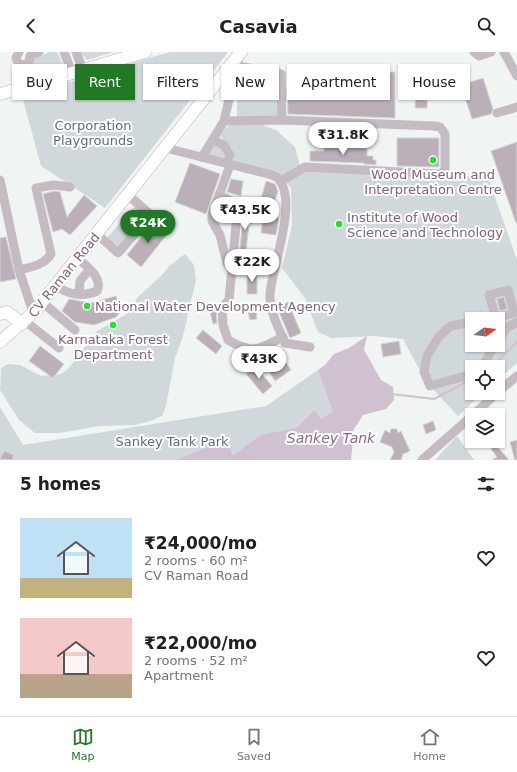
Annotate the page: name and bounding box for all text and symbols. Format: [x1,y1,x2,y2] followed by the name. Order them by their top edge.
[20,15,42,37] icon: back
[475,15,497,37] icon: search
[219,16,298,37] text: Casavia
[12,64,67,100] chip: Buy
[75,64,135,100] chip: Rent
[143,64,213,100] chip: Filters
[221,64,279,100] chip: New
[287,64,390,100] chip: Apartment
[398,64,470,100] chip: House
[53,118,133,148] park label: Corporation Playgrounds
[310,122,376,156] pin: ₹31.8K
[317,127,369,142] text: ₹31.8K
[428,155,438,165] marker: Wood Museum and Interpretation Centre
[364,167,502,197] place label: Wood Museum and Interpretation Centre
[212,197,278,231] pin: ₹43.5K
[219,202,271,217] text: ₹43.5K
[124,210,172,244] pin: ₹24K
[347,210,503,240] place label: Institute of Wood Science and Technology
[129,215,167,230] text: ₹24K
[334,219,344,229] marker: Institute of Wood Science and Technology
[25,230,103,320] street label: CV Raman Road
[228,249,276,283] pin: ₹22K
[233,254,271,269] text: ₹22K
[95,299,336,314] place label: National Water Development Agency
[82,301,92,311] marker: National Water Development Agency
[465,312,505,352] north arrow
[465,312,505,448] map controls
[108,320,118,330] marker: Karnataka Forest Department
[58,332,168,362] place label: Karnataka Forest Department
[235,346,283,380] pin: ₹43K
[240,351,278,366] text: ₹43K
[465,360,505,400] button: locate
[465,408,505,448] button: layers
[287,430,376,446] water label: Sankey Tank
[115,434,229,449] park label: Sankey Tank Park
[475,473,497,495] icon: filters
[20,474,101,494] text: 5 homes
[144,533,257,553] text: ₹24,000/mo
[52,534,100,582] icon: home
[475,547,497,569] icon: heart
[144,553,248,568] text: 2 rooms · 60 m²
[144,568,248,583] text: CV Raman Road
[144,633,257,653] text: ₹22,000/mo
[52,634,100,682] icon: home
[475,647,497,669] icon: heart
[144,653,248,668] text: 2 rooms · 52 m²
[144,668,214,683] text: Apartment
[71,726,94,763] tab: Map
[237,726,271,763] tab: Saved
[413,726,446,763] tab: Home

